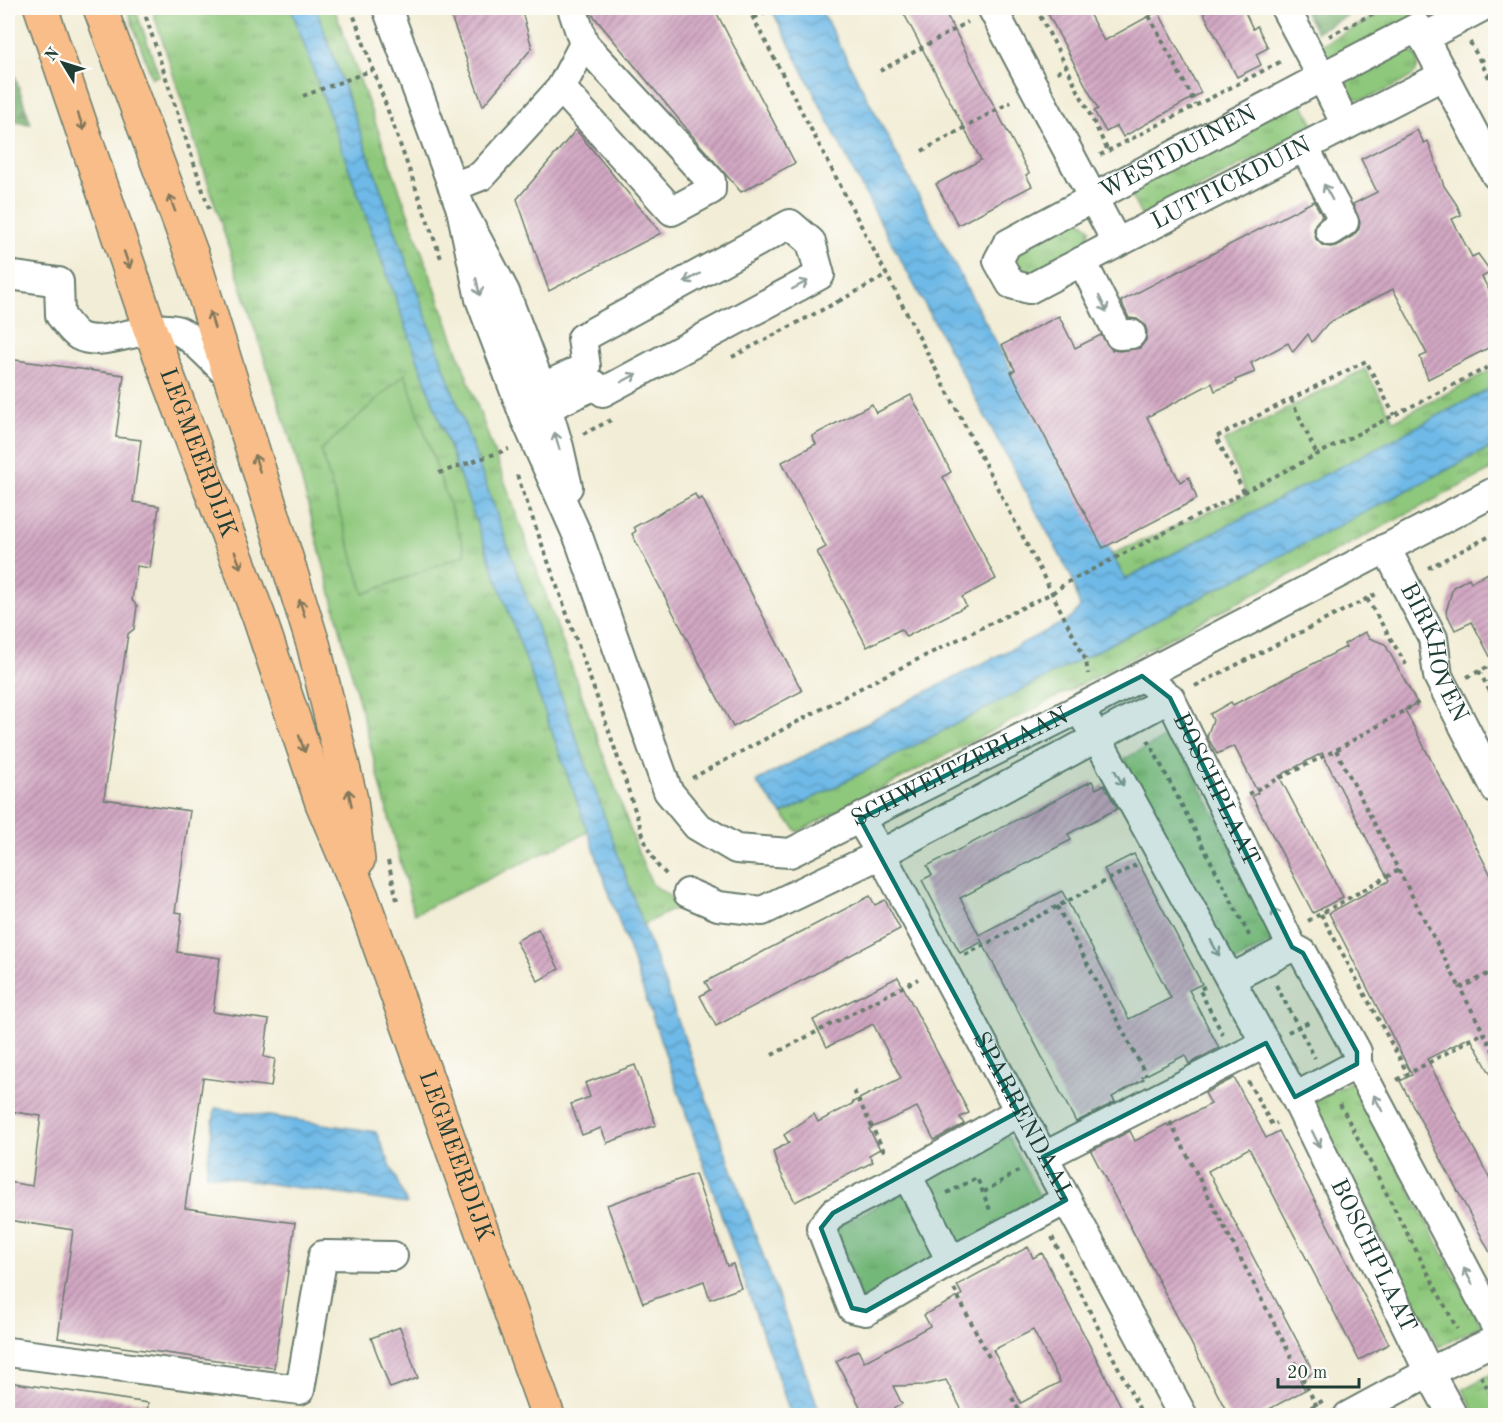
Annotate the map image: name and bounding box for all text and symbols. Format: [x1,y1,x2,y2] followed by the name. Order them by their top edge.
[33,33,93,93] north arrow
[43,45,63,65] text: N
[1096,102,1261,204] street label: WESTDUINEN
[77,112,88,131] one-way arrow
[1148,133,1315,235] street label: LUTTICKDUIN
[1322,184,1334,201] one-way arrow
[166,194,177,213] one-way arrow
[123,250,134,269] one-way arrow
[684,273,702,284] one-way arrow
[473,277,484,297] one-way arrow
[791,279,808,291] one-way arrow
[1098,294,1109,312] one-way arrow
[206,311,217,330] one-way arrow
[154,365,240,542] street label: LEGMEERDIJK
[620,372,637,384] one-way arrow
[551,432,562,451] one-way arrow
[251,454,262,473] one-way arrow
[233,551,244,569] one-way arrow
[1395,579,1472,726] street label: BIRKHOVEN
[296,599,307,618] one-way arrow
[848,704,1073,832] street label: SCHWEITZERLAAN
[1167,709,1263,870] street label: BOSCHPLAAT
[298,734,309,753] one-way arrow
[1114,769,1126,786] one-way arrow
[344,788,355,808] one-way arrow
[1270,907,1282,925] one-way arrow
[1209,939,1221,956] one-way arrow
[967,1029,1077,1205] street label: SPARRENDAAL
[413,1068,497,1245] street label: LEGMEERDIJK
[1372,1095,1384,1112] one-way arrow
[1310,1129,1322,1147] one-way arrow
[1325,1176,1420,1337] street label: BOSCHPLAAT
[1462,1267,1473,1285] one-way arrow
[1278,1351,1359,1389] scale bar
[1287,1364,1327,1382] text: 20 m

